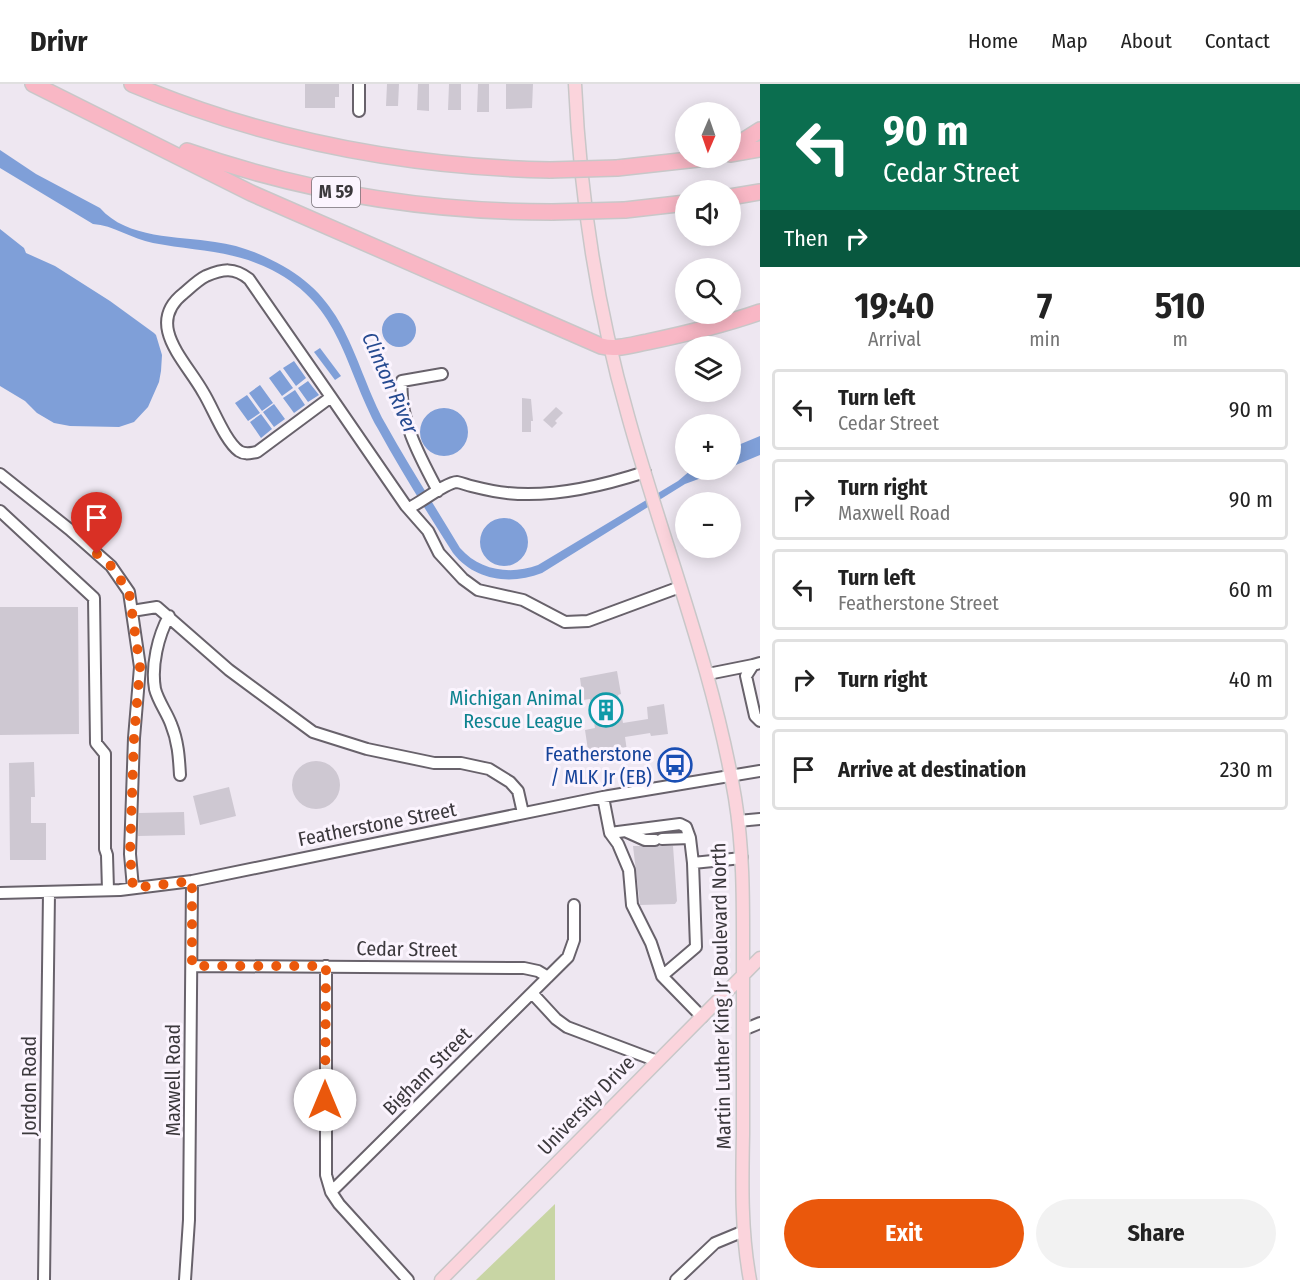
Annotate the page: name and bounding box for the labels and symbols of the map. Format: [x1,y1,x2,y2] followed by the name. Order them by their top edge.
[675,102,741,168] north arrow
[312,177,360,207] road number: M 59
[356,328,424,439] water label: Clinton River
[71,492,122,554] pin
[449,686,583,733] place label: Michigan Animal Rescue League
[588,692,624,728] building icon: Michigan Animal Rescue League
[545,742,652,789] place label: Featherstone / MLK Jr (EB)
[657,747,693,783] bus stop icon: Featherstone / MLK Jr (EB)
[296,797,459,851] street label: Featherstone Street
[706,842,736,1150] street label: Martin Luther King Jr Boulevard North
[356,936,458,962] street label: Cedar Street
[378,1022,476,1120] street label: Bigham Street
[161,1024,185,1136] street label: Maxwell Road
[17,1036,41,1136] street label: Jordon Road
[533,1050,639,1160] street label: University Drive
[293,1068,357,1132] position arrow

